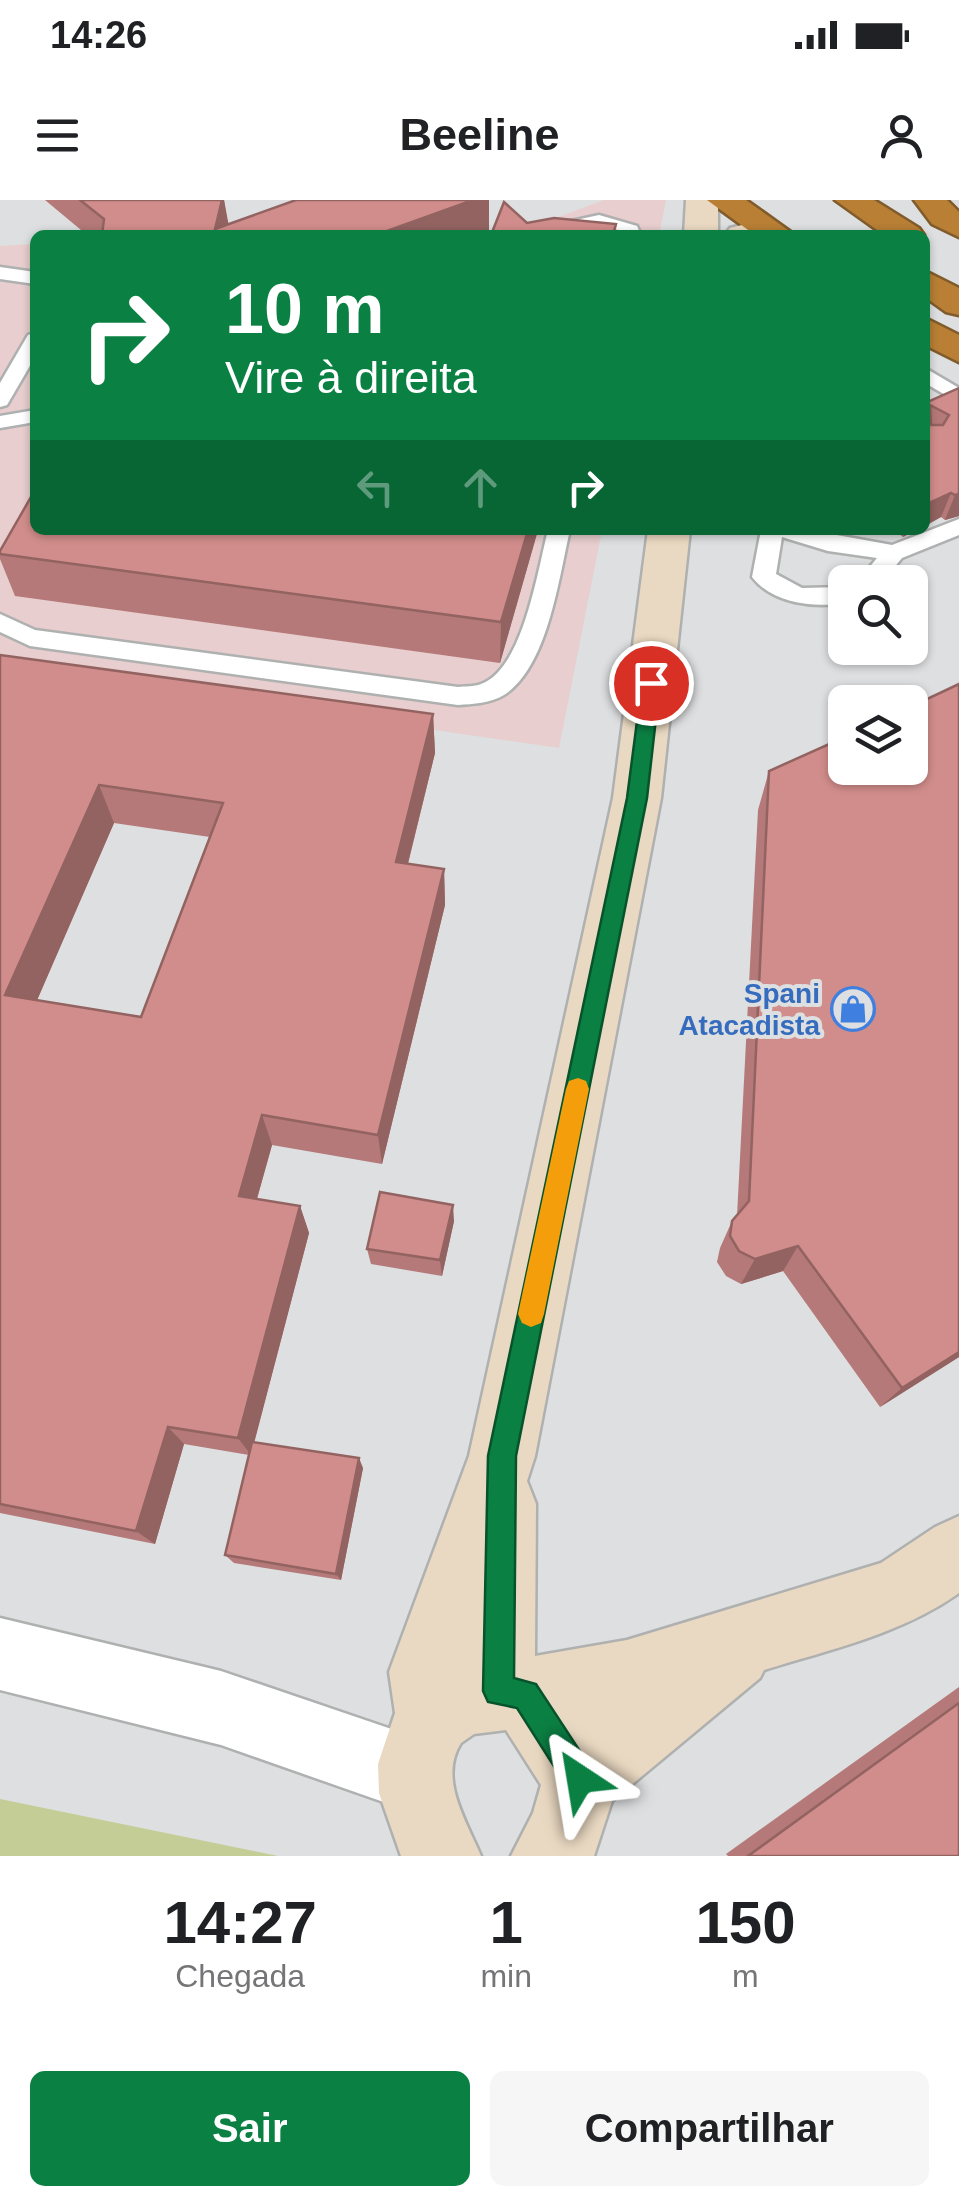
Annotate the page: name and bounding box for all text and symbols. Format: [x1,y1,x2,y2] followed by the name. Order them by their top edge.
[50,14,147,56] text: 14:26
[30,108,85,163] icon: menu
[874,108,929,163] icon: person
[399,109,560,160] text: Beeline
[60,270,190,400] icon: right
[225,270,385,348] text: 10 m
[225,352,477,403] text: Vire à direita
[348,460,403,515] icon: left
[453,460,508,515] icon: ahead
[558,460,613,515] icon: right
[828,565,928,785] map controls
[828,565,928,665] button: search
[609,641,694,726] pin
[624,656,679,711] icon: arrive
[828,685,928,785] button: layers
[678,978,820,1041] place label: Spani Atacadista
[830,986,876,1032] shop icon: Spani Atacadista
[528,1727,632,1831] position arrow
[163,1889,317,1956] text: 14:27
[489,1889,523,1956] text: 1
[695,1889,796,1956] text: 150
[175,1958,305,1994] text: Chegada
[480,1958,532,1994] text: min
[732,1958,759,1994] text: m
[30,2071,470,2186] button: Sair
[490,2071,929,2186] button: Compartilhar

